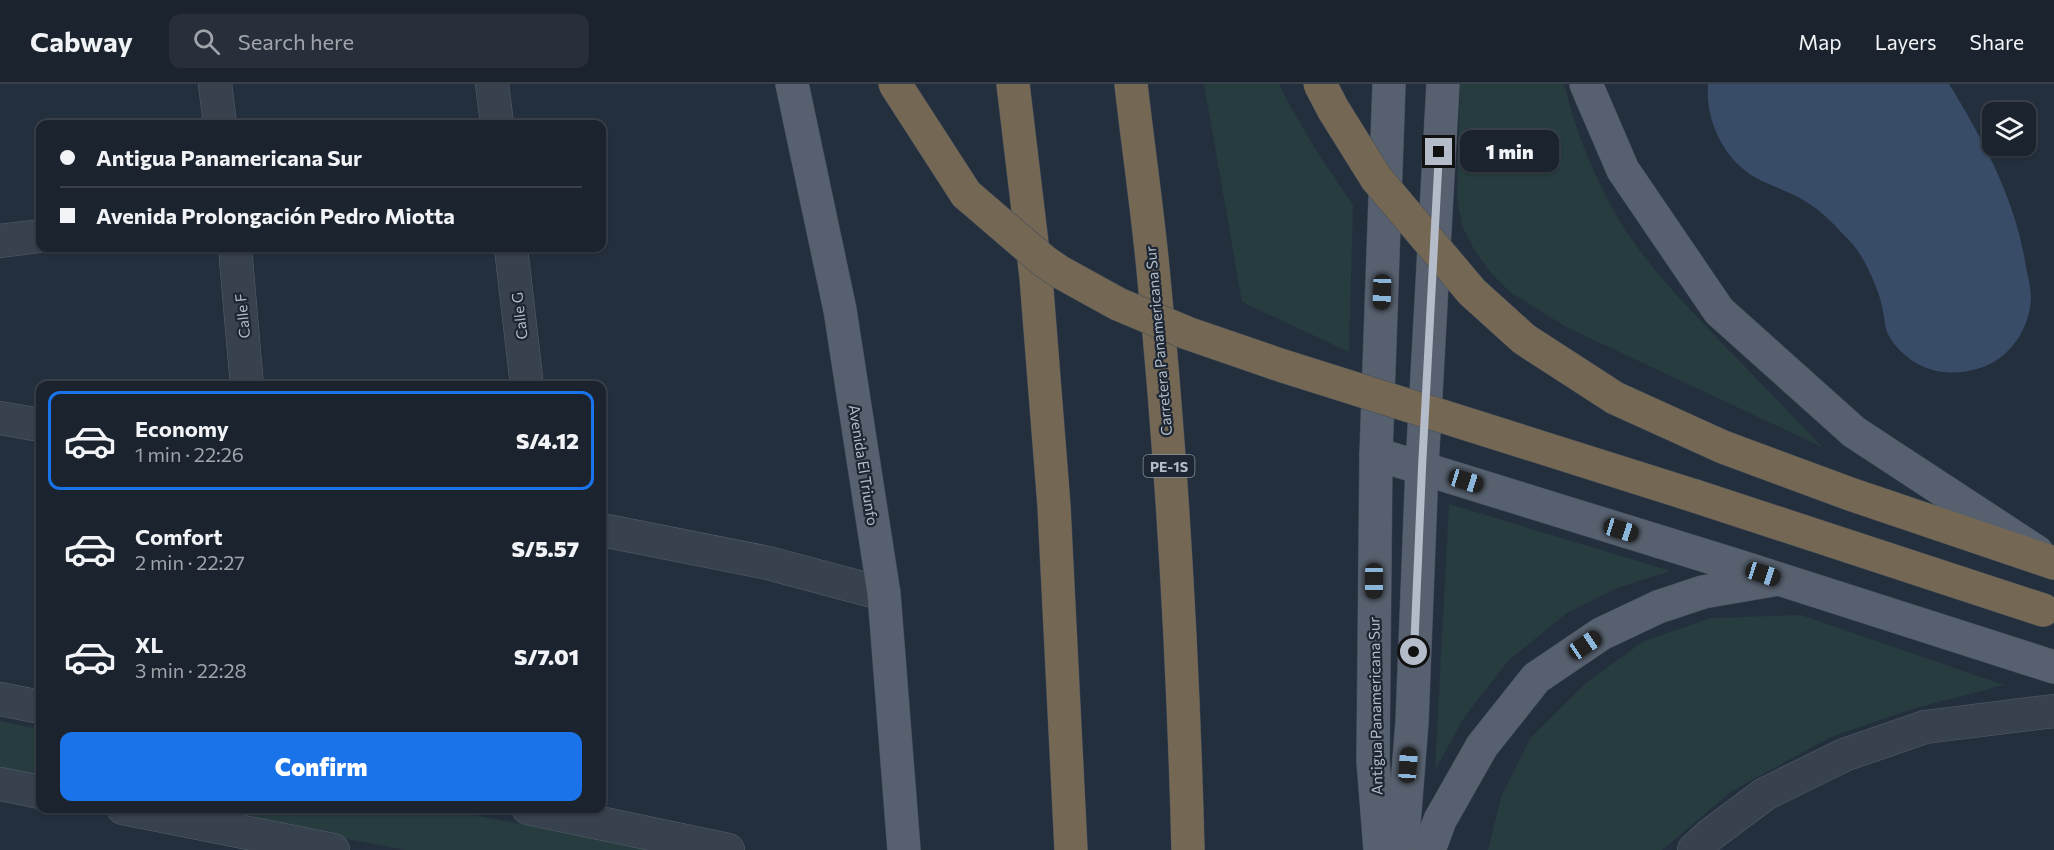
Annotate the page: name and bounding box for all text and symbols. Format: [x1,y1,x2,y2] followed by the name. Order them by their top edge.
[169,14,589,68] search box
[30,24,133,58] text: Cabway
[190,25,223,58] icon: search
[238,28,354,55] text: Search here
[1798,29,1842,54] text: Map
[1875,29,1937,54] text: Layers
[1970,29,2024,54] text: Share
[1982,102,2036,156] map controls
[1982,102,2036,156] button: layers
[1460,131,1559,173] callout: 1 min
[1425,138,1452,165] route end
[1485,139,1534,163] text: 1 min
[96,144,362,171] text: Antigua Panamericana Sur
[96,202,455,229] text: Avenida Prolongación Pedro Miotta
[1141,245,1175,437] street label: Carretera Panamericana Sur
[1372,274,1392,310] car
[507,291,531,341] street label: Calle G
[231,293,253,339] street label: Calle F
[846,403,882,527] street label: Avenida El Triunfo
[63,414,117,468] icon: car
[135,415,229,442] text: Economy
[516,427,579,454] text: S/4.12
[135,442,244,466] text: 1 min · 22:26
[1144,455,1194,477] road number: PE-1S
[1446,467,1486,495] car
[1601,516,1641,544] car
[63,522,117,576] icon: car
[135,523,223,550] text: Comfort
[511,535,579,562] text: S/5.57
[135,550,245,574] text: 2 min · 22:27
[1743,560,1783,588] car
[1365,563,1383,599] car
[1364,617,1386,795] street label: Antigua Panamericana Sur
[1565,627,1605,663] car
[63,630,117,684] icon: car
[135,631,163,658] text: XL
[1400,638,1427,665] route start
[514,643,579,670] text: S/7.01
[135,658,247,682] text: 3 min · 22:28
[60,732,582,801] button: Confirm
[1398,746,1418,784] car

